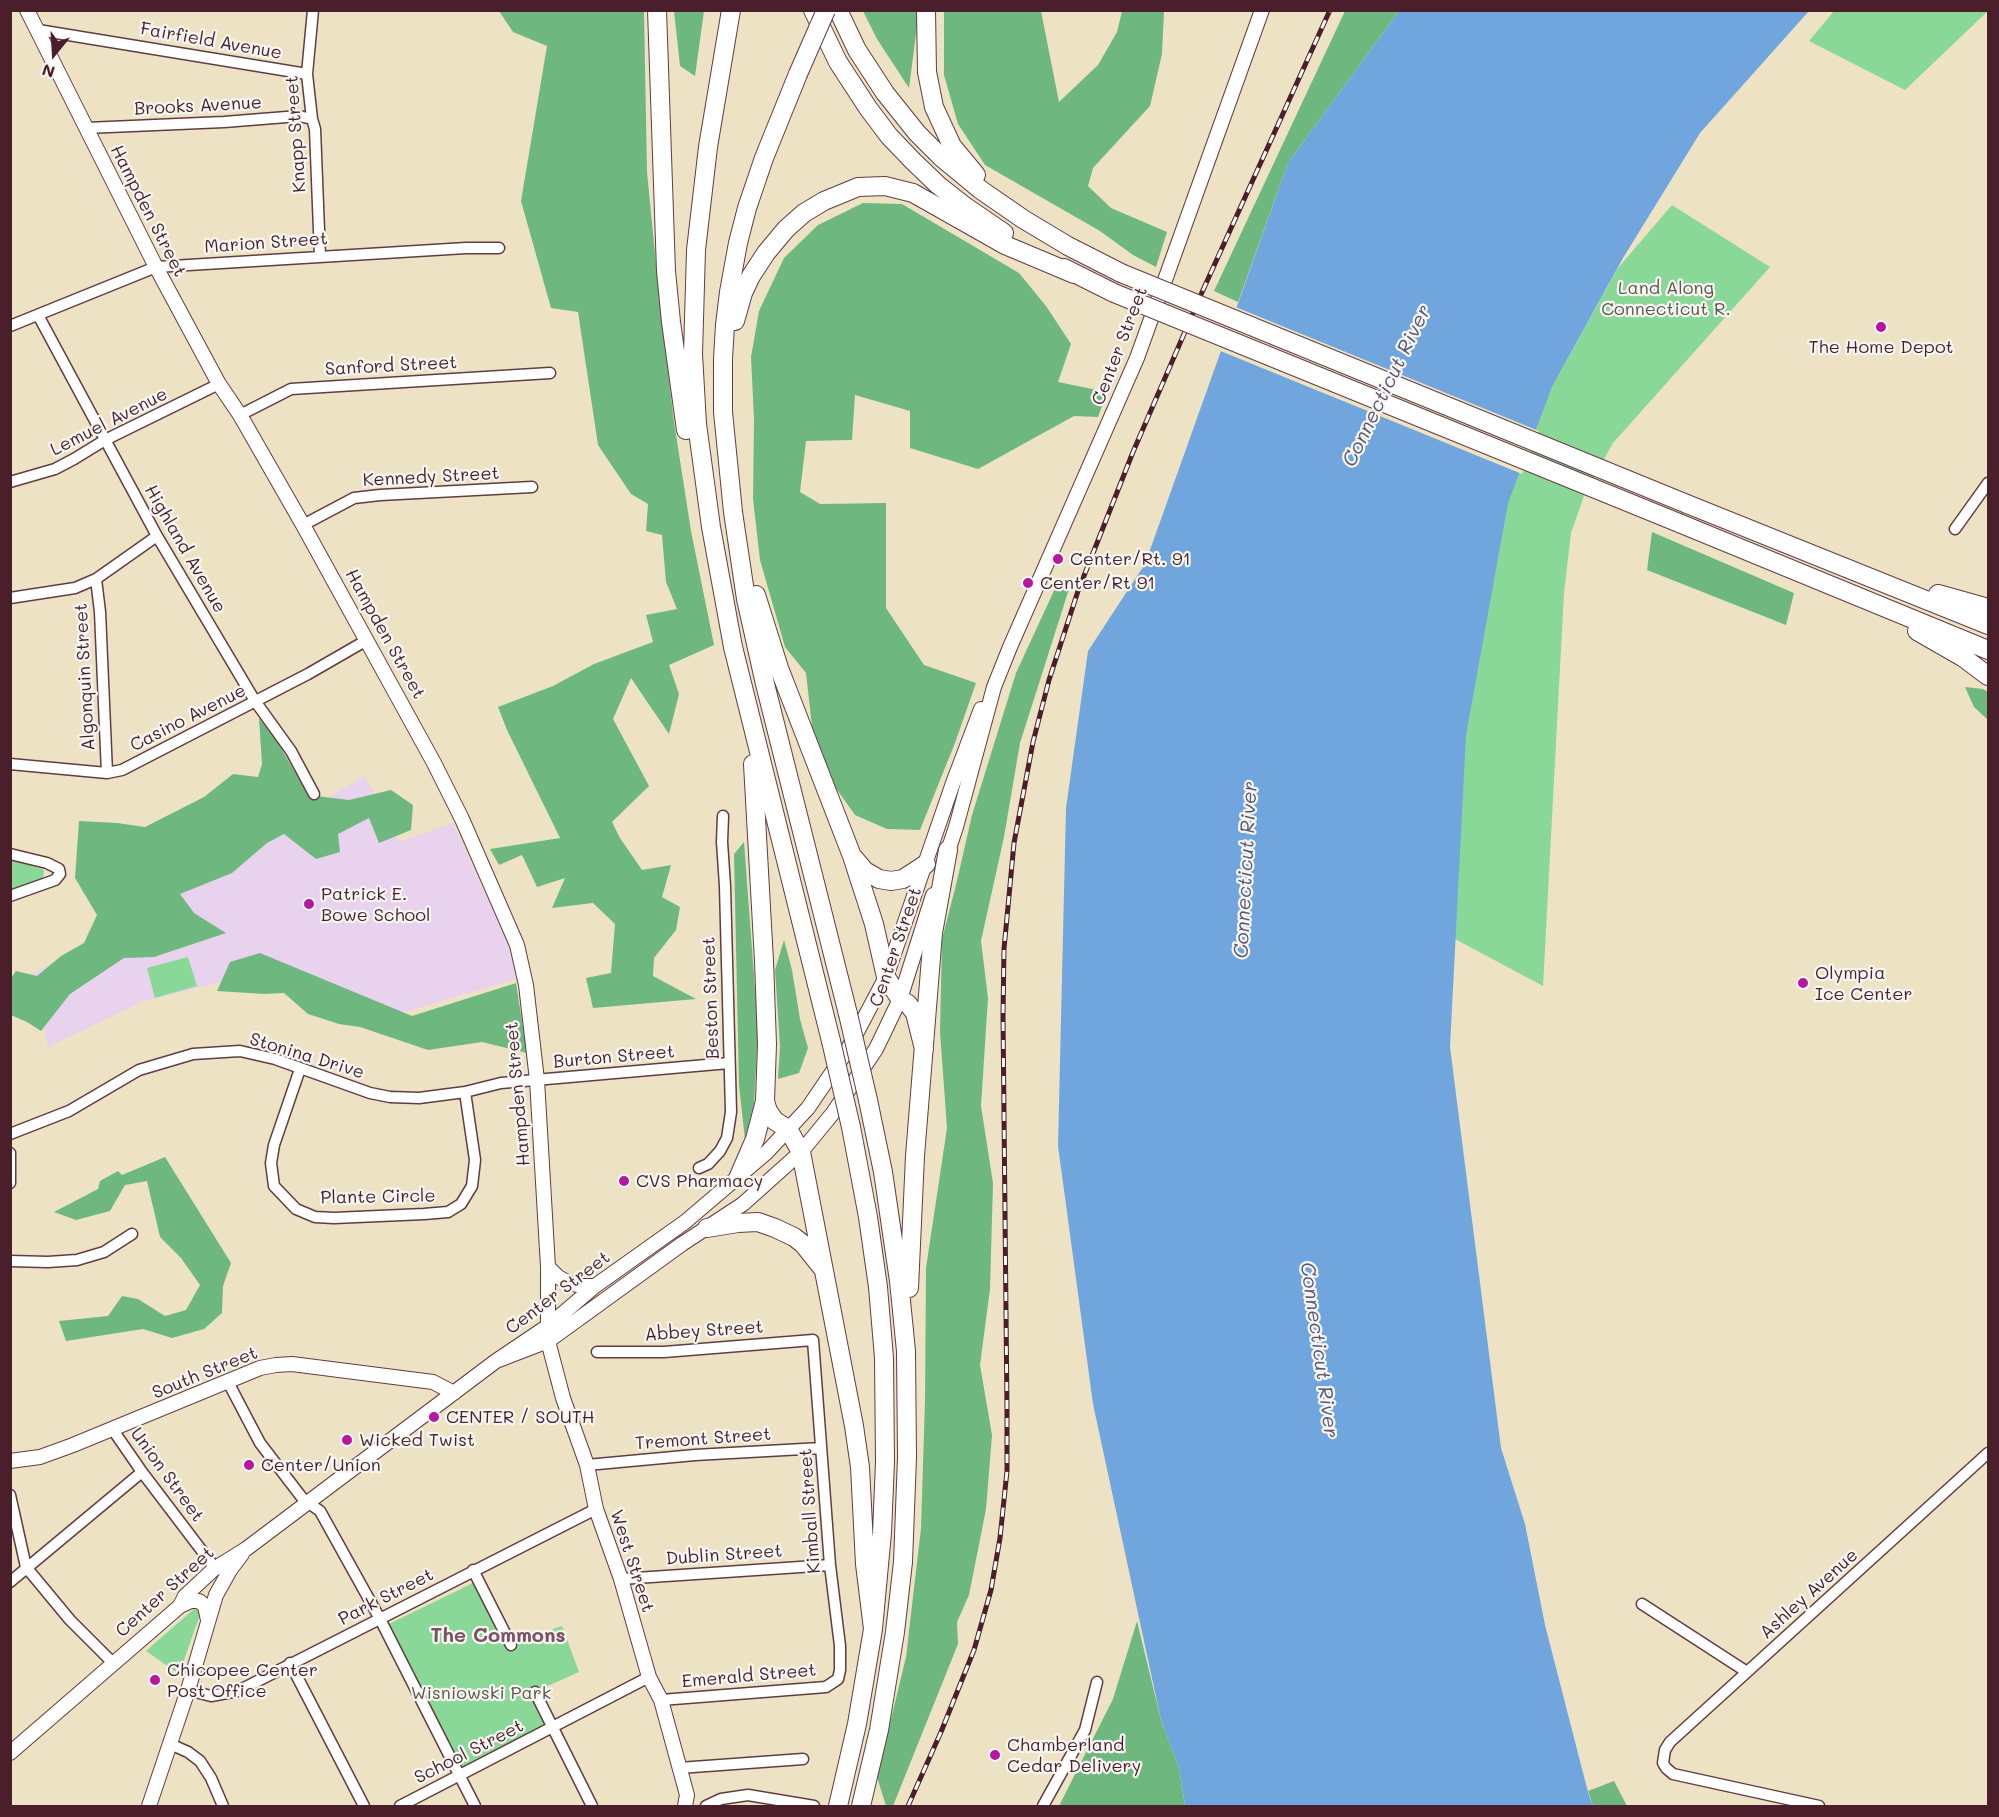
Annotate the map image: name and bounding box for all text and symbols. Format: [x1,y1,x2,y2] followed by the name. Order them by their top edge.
[138,18,284,64] street label: Fairfield Avenue
[24,24,84,84] north arrow
[39,60,57,83] text: N
[281,75,311,193] street label: Knapp Street
[134,92,262,120] street label: Brooks Avenue
[105,141,191,281] street label: Hampden Street
[203,228,329,258] street label: Marion Street
[1601,277,1731,320] park label: Land Along Connecticut R.
[1087,284,1153,408] street label: Center Street
[1337,301,1437,471] water label: Connecticut River
[1874,320,1888,334] marker: The Home Depot
[1808,336,1954,358] place label: The Home Depot
[324,352,458,380] street label: Sanford Street
[47,383,171,461] street label: Lemuel Avenue
[362,463,500,491] street label: Kennedy Street
[140,481,230,617] street label: Highland Avenue
[1070,548,1191,570] place label: Center/Rt. 91
[1051,552,1065,566] marker: Center/Rt. 91
[340,565,430,703] street label: Hampden Street
[1040,572,1155,594] place label: Center/Rt 91
[1021,576,1035,590] marker: Center/Rt 91
[70,603,100,751] street label: Algonquin Street
[127,680,249,756] street label: Casino Avenue
[1229,781,1263,959] water label: Connecticut River
[321,883,430,926] place label: Patrick E. Bowe School
[865,884,927,1010] street label: Center Street
[302,897,316,911] marker: Patrick E. Bowe School
[698,936,724,1060] street label: Beston Street
[1815,962,1912,1004] place label: Olympia Ice Center
[1796,976,1810,990] marker: Olympia Ice Center
[501,1021,535,1167] street label: Hampden Street
[247,1028,367,1084] street label: Stonina Drive
[552,1041,676,1073] street label: Burton Street
[636,1170,763,1192] place label: CVS Pharmacy
[617,1174,631,1188] marker: CVS Pharmacy
[320,1185,436,1209] street label: Plante Circle
[502,1247,614,1339] street label: Center Street
[1295,1261,1343,1439] water label: Connecticut River
[644,1316,764,1346] street label: Abbey Street
[149,1342,261,1404] street label: South Street
[446,1406,595,1428] place label: CENTER / SOUTH
[427,1410,441,1424] marker: CENTER / SOUTH
[634,1423,772,1455] street label: Tremont Street
[126,1424,208,1526] street label: Union Street
[359,1429,475,1451] place label: Wicked Twist
[340,1433,354,1447] marker: Wicked Twist
[795,1448,825,1574] street label: Kimball Street
[261,1454,381,1476] place label: Center/Union
[242,1458,256,1472] marker: Center/Union
[605,1507,659,1615] street label: West Street
[665,1540,783,1570] street label: Dublin Street
[111,1542,219,1642] street label: Center Street
[1756,1544,1862,1644] street label: Ashley Avenue
[335,1564,437,1630] street label: Park Street
[431,1624,565,1648] district label: The Commons
[167,1659,318,1702] place label: Chicopee Center Post Office
[681,1659,817,1693] street label: Emerald Street
[148,1673,162,1687] marker: Chicopee Center Post Office
[411,1682,551,1704] park label: Wisniowski Park
[411,1715,527,1789] street label: School Street
[1007,1734,1141,1776] place label: Chamberland Cedar Delivery
[988,1748,1002,1762] marker: Chamberland Cedar Delivery

